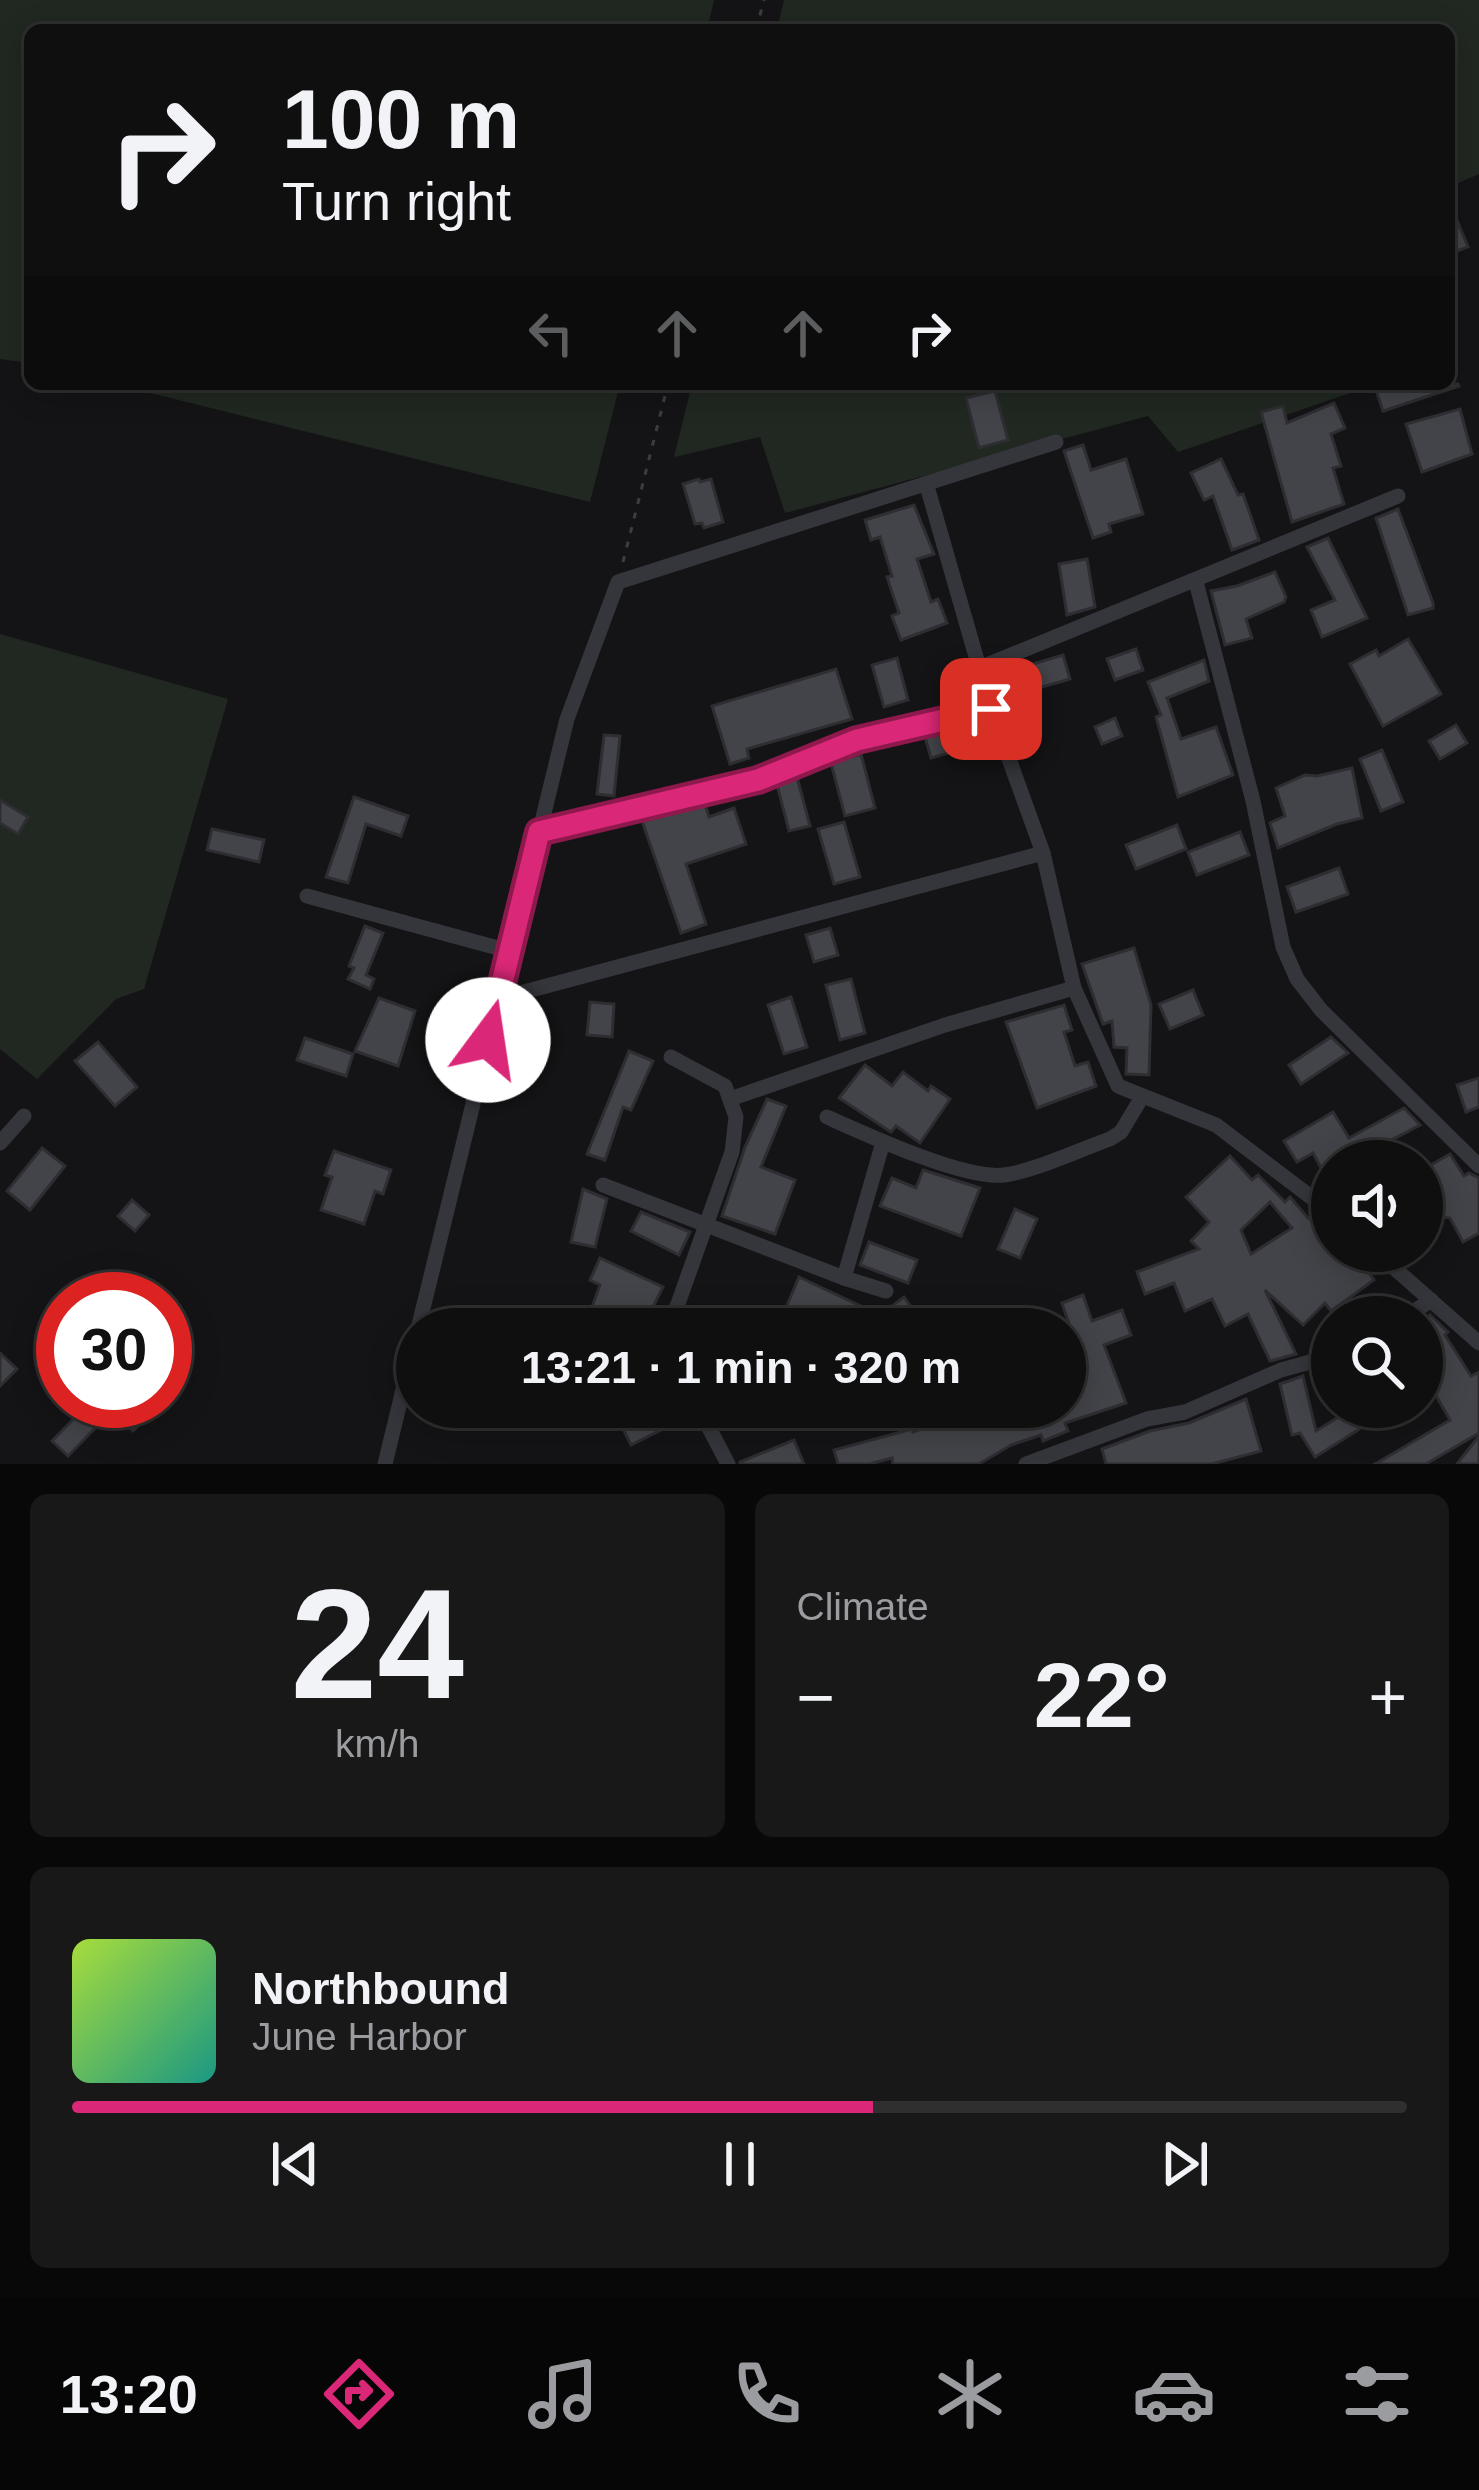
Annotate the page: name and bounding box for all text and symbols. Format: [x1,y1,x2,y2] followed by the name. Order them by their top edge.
[84,72,240,228] icon: right
[282,72,520,166] text: 100 m
[282,171,511,231] text: Turn right
[518,300,584,366] icon: left
[644,300,710,366] icon: ahead
[770,300,836,366] icon: ahead
[896,300,962,366] icon: right
[940,658,1042,760] pin
[958,676,1024,742] icon: arrive
[425,977,551,1103] position arrow
[1311,1140,1443,1428] map controls
[1311,1140,1443,1272] button: sound
[36,1272,192,1428] speed limit sign: 30
[1311,1296,1443,1428] button: search
[521,1342,961,1393] text: 13:21 · 1 min · 320 m
[290,1557,464,1731] text: 24
[797,1585,929,1628] text: Climate
[1034,1646,1170,1746] text: 22°
[797,1660,835,1734] text: −
[1368,1660,1407,1734] text: +
[335,1722,420,1765] text: km/h
[252,1963,509,2014] text: Northbound
[252,2015,467,2058] text: June Harbor
[262,2131,328,2197] icon: previous
[707,2131,773,2197] icon: pause
[1152,2131,1218,2197] icon: next
[317,2352,401,2436] icon: directions
[521,2352,605,2436] icon: music
[725,2352,809,2436] icon: phone
[928,2352,1012,2436] icon: climate
[1132,2352,1216,2436] icon: car
[1335,2352,1419,2436] icon: filters
[60,2364,198,2424] text: 13:20

